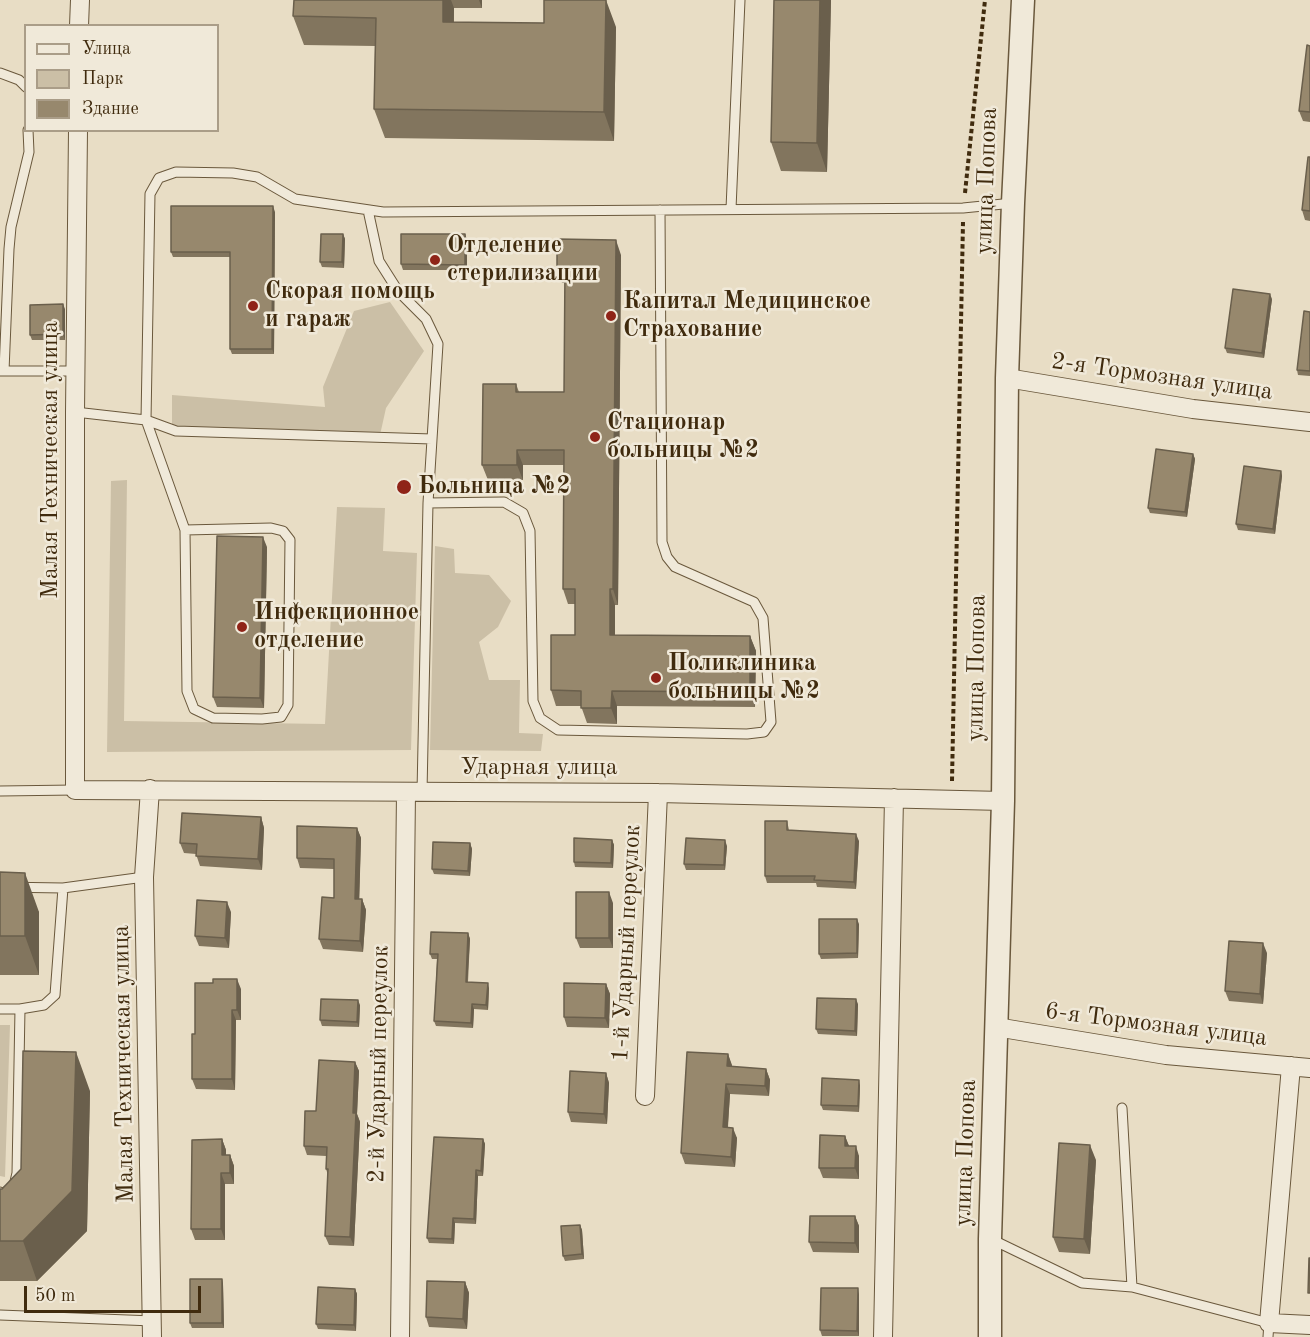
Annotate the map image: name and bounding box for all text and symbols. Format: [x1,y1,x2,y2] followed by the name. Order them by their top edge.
[24,24,219,132] legend
[82,40,131,58] text: Улица
[82,70,123,88] text: Парк
[82,100,139,118] text: Здание
[970,107,1004,255] street label: улица Попова
[447,232,598,288] place label: Отделение стерилизации
[428,253,442,267] marker: Отделение стерилизации
[265,278,435,334] place label: Скорая помощь и гараж
[623,288,871,344] place label: Капитал Медицинское Страхование
[246,299,260,313] marker: Скорая помощь и гараж
[604,309,618,323] marker: Капитал Медицинское Страхование
[37,321,65,599] street label: Малая Техническая улица
[1049,347,1275,407] street label: 2-я Тормозная улица
[607,409,759,465] place label: Стационар больницы №2
[588,430,602,444] marker: Стационар больницы №2
[418,473,570,501] place label: Больница №2
[395,478,413,496] marker: Больница №2
[961,594,993,742] street label: улица Попова
[254,599,419,655] place label: Инфекционное отделение
[235,620,249,634] marker: Инфекционное отделение
[668,650,820,706] place label: Поликлиника больницы №2
[649,671,663,685] marker: Поликлиника больницы №2
[460,754,618,782] street label: Ударная улица
[606,824,648,1062] street label: 1-й Ударный переулок
[107,925,141,1203] street label: Малая Техническая улица
[363,945,395,1183] street label: 2-й Ударный переулок
[1043,997,1269,1053] street label: 6-я Тормозная улица
[949,1079,983,1227] street label: улица Попова
[27,1274,204,1312] scale bar
[35,1287,75,1305] text: 50 m

